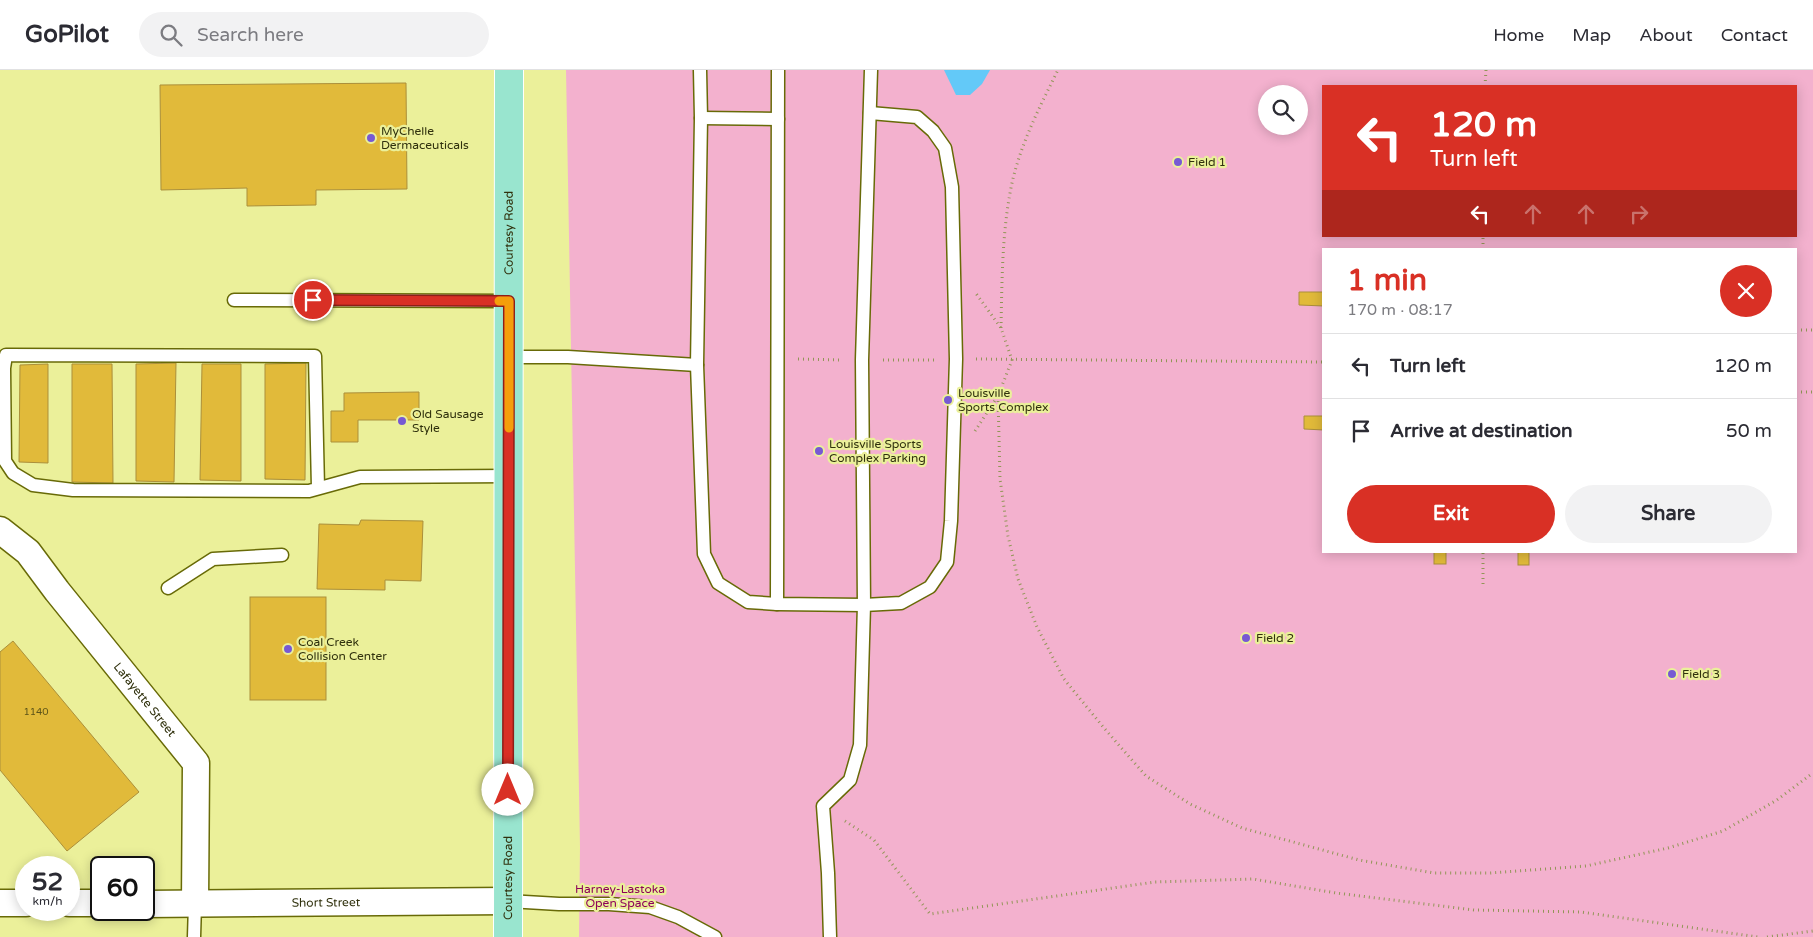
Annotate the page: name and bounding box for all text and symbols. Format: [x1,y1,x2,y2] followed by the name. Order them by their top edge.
[139,12,489,57] search box
[25,20,109,49] text: GoPilot
[157,21,185,49] icon: search
[197,24,304,46] text: Search here
[1493,24,1544,46] text: Home
[1572,24,1611,46] text: Map
[1639,24,1693,46] text: About
[1721,24,1788,46] text: Contact
[1258,85,1308,135] map controls
[1258,85,1308,135] button: search
[1430,104,1537,146] text: 120 m
[1347,105,1412,170] icon: left
[381,124,469,152] place label: MyChelle Dermaceuticals
[365,132,377,144] marker: MyChelle Dermaceuticals
[1430,146,1518,172] text: Turn left
[1188,155,1226,169] place label: Field 1
[1172,156,1184,168] marker: Field 1
[502,191,516,275] street label: Courtesy Road
[1466,200,1494,228] icon: left
[1519,200,1547,228] icon: ahead
[1572,200,1600,228] icon: ahead
[1625,200,1653,228] icon: right
[1347,262,1427,299] text: 1 min
[1720,265,1772,317] button: close
[292,279,334,321] pin
[299,286,327,314] icon: arrive
[1347,300,1453,320] text: 170 m · 08:17
[1347,352,1375,380] icon: left
[1390,355,1466,377] text: Turn left
[1714,355,1772,377] text: 120 m
[958,386,1048,414] place label: Louisville Sports Complex
[942,394,954,406] marker: Louisville Sports Complex
[412,407,484,435] place label: Old Sausage Style
[396,415,408,427] marker: Old Sausage Style
[1347,417,1375,445] icon: arrive
[1390,420,1573,442] text: Arrive at destination
[1726,420,1772,442] text: 50 m
[829,437,926,465] place label: Louisville Sports Complex Parking
[813,445,825,457] marker: Louisville Sports Complex Parking
[1347,485,1555,543] button: Exit
[1565,485,1772,543] button: Share
[1256,631,1294,645] place label: Field 2
[1240,632,1252,644] marker: Field 2
[298,635,387,663] place label: Coal Creek Collision Center
[282,643,294,655] marker: Coal Creek Collision Center
[111,660,179,740] street label: Lafayette Street
[1682,667,1720,681] place label: Field 3
[1666,668,1678,680] marker: Field 3
[23,706,49,718] house number: 1140
[481,763,533,815] position arrow
[501,836,515,920] street label: Courtesy Road
[90,856,155,921] speed limit sign: 60
[32,867,63,897] text: 52
[575,882,665,910] park label: Harney-Lastoka Open Space
[32,894,63,908] text: km/h
[292,895,361,910] street label: Short Street

